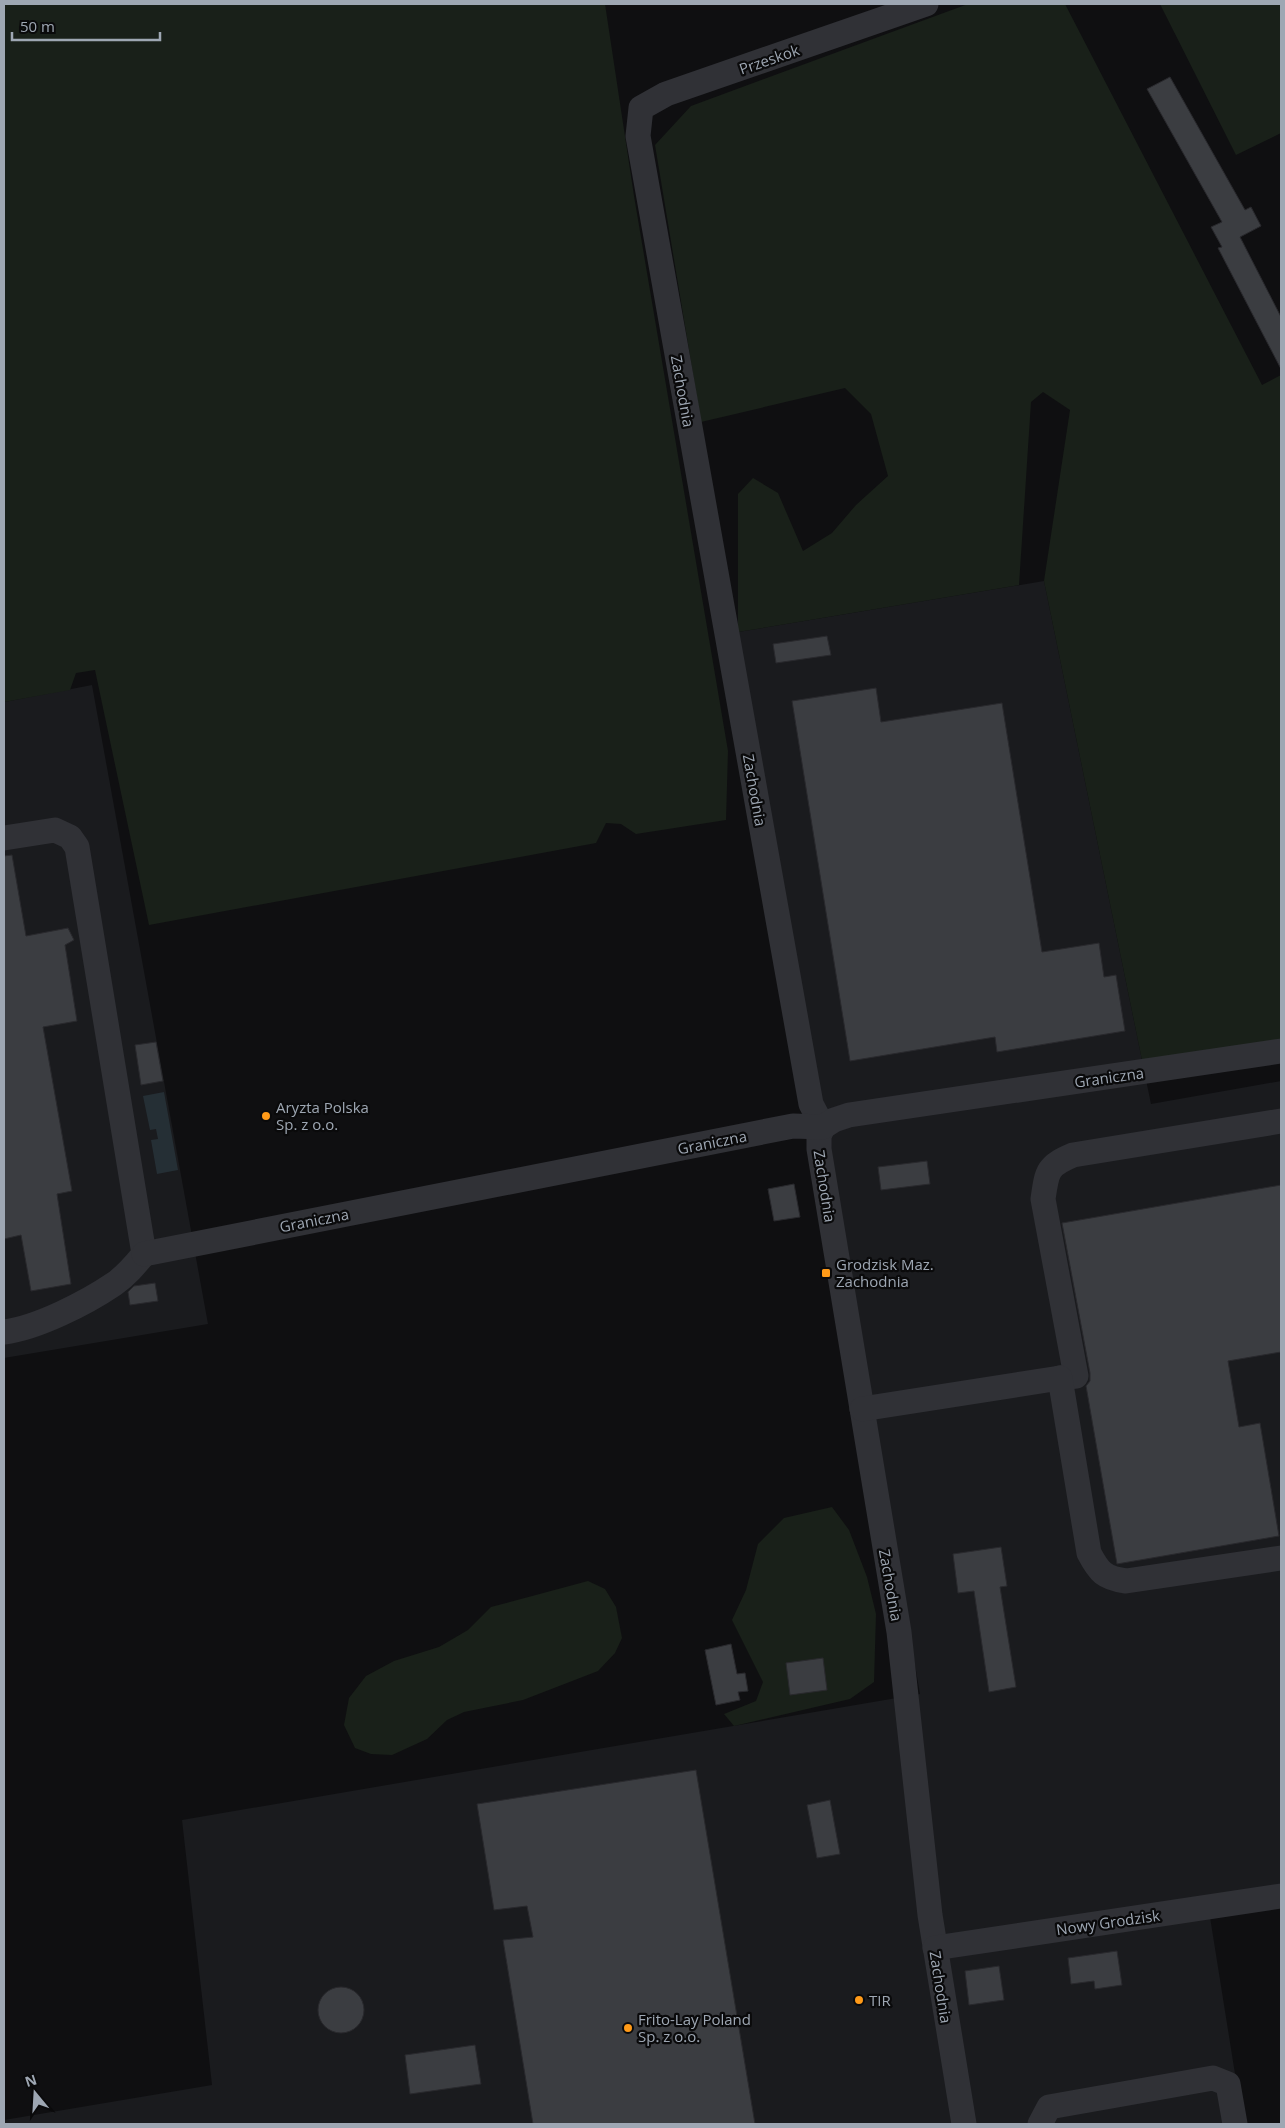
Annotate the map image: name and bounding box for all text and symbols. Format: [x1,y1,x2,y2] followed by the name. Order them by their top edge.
[12,10,160,42] scale bar
[20,16,55,36] text: 50 m
[736,39,802,79] street label: Przeskok
[667,353,699,429] street label: Zachodnia
[739,752,771,828] street label: Zachodnia
[1073,1062,1145,1092] street label: Graniczna
[276,1097,369,1134] place label: Aryzta Polska Sp. z o.o.
[260,1110,272,1122] marker: Aryzta Polska Sp. z o.o.
[676,1125,748,1159] street label: Graniczna
[809,1148,841,1224] street label: Zachodnia
[278,1203,350,1237] street label: Graniczna
[836,1254,934,1291] place label: Grodzisk Maz. Zachodnia
[820,1267,832,1279] marker: Grodzisk Maz. Zachodnia
[875,1547,907,1623] street label: Zachodnia
[1055,1905,1161,1939] street label: Nowy Grodzisk
[925,1949,957,2025] street label: Zachodnia
[869,1990,891,2010] place label: TIR
[853,1994,865,2006] marker: TIR
[638,2009,751,2046] place label: Frito-Lay Poland Sp. z o.o.
[622,2022,634,2034] marker: Frito-Lay Poland Sp. z o.o.
[10,2068,60,2118] north arrow
[22,2069,39,2091] text: N

